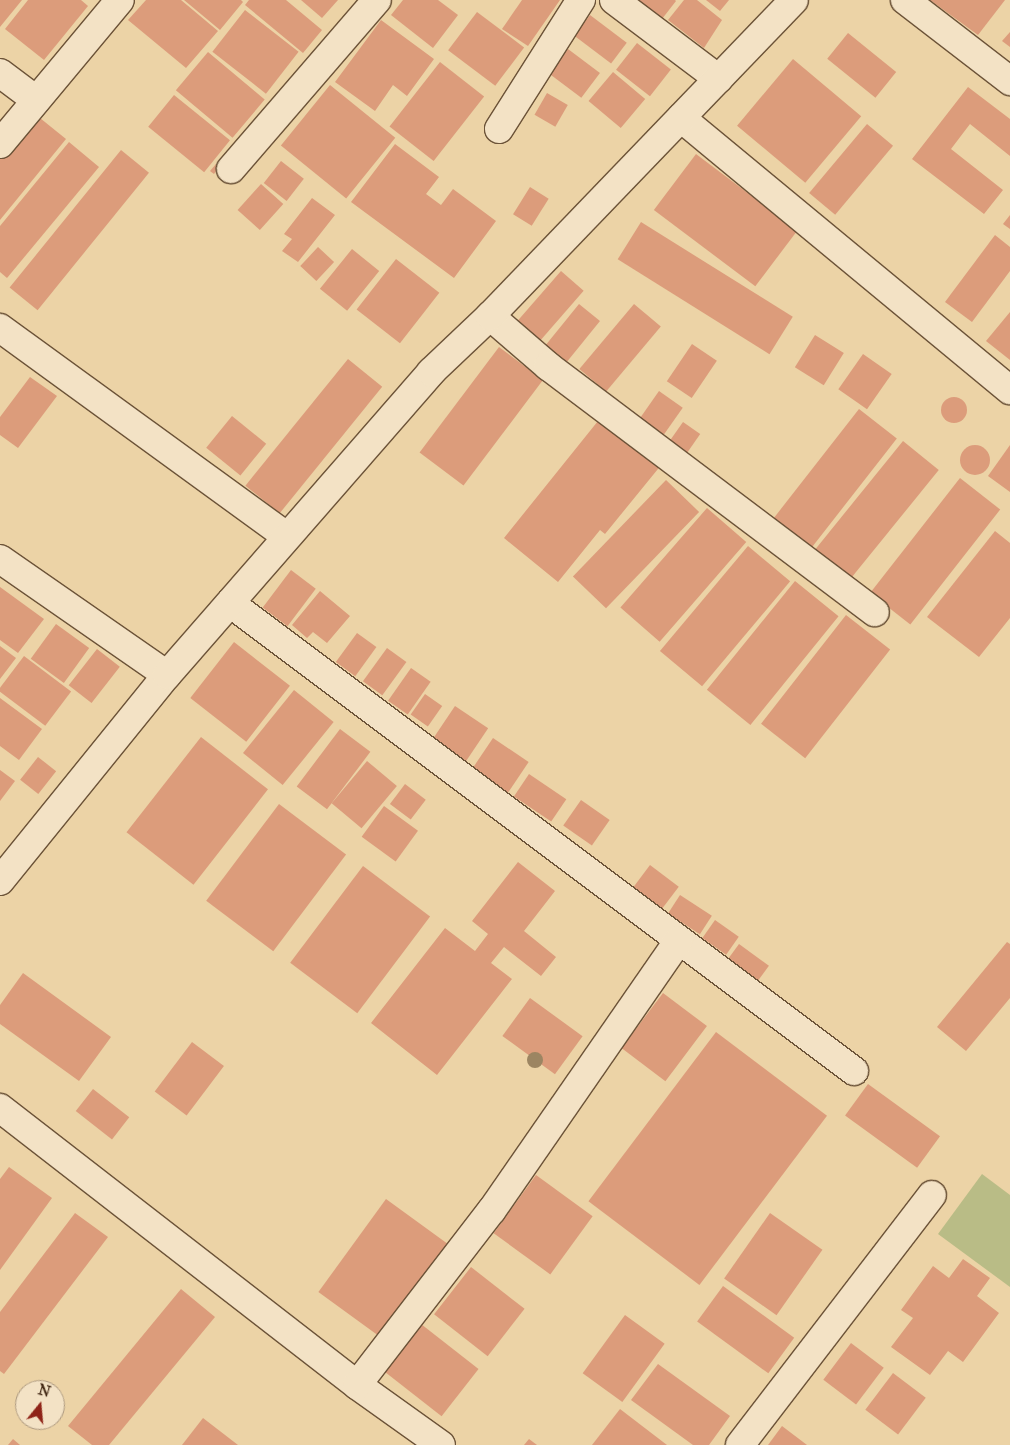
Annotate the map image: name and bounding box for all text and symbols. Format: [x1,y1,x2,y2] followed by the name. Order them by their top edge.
[15,1380,65,1430] north arrow
[36,1381,52,1401] text: N

